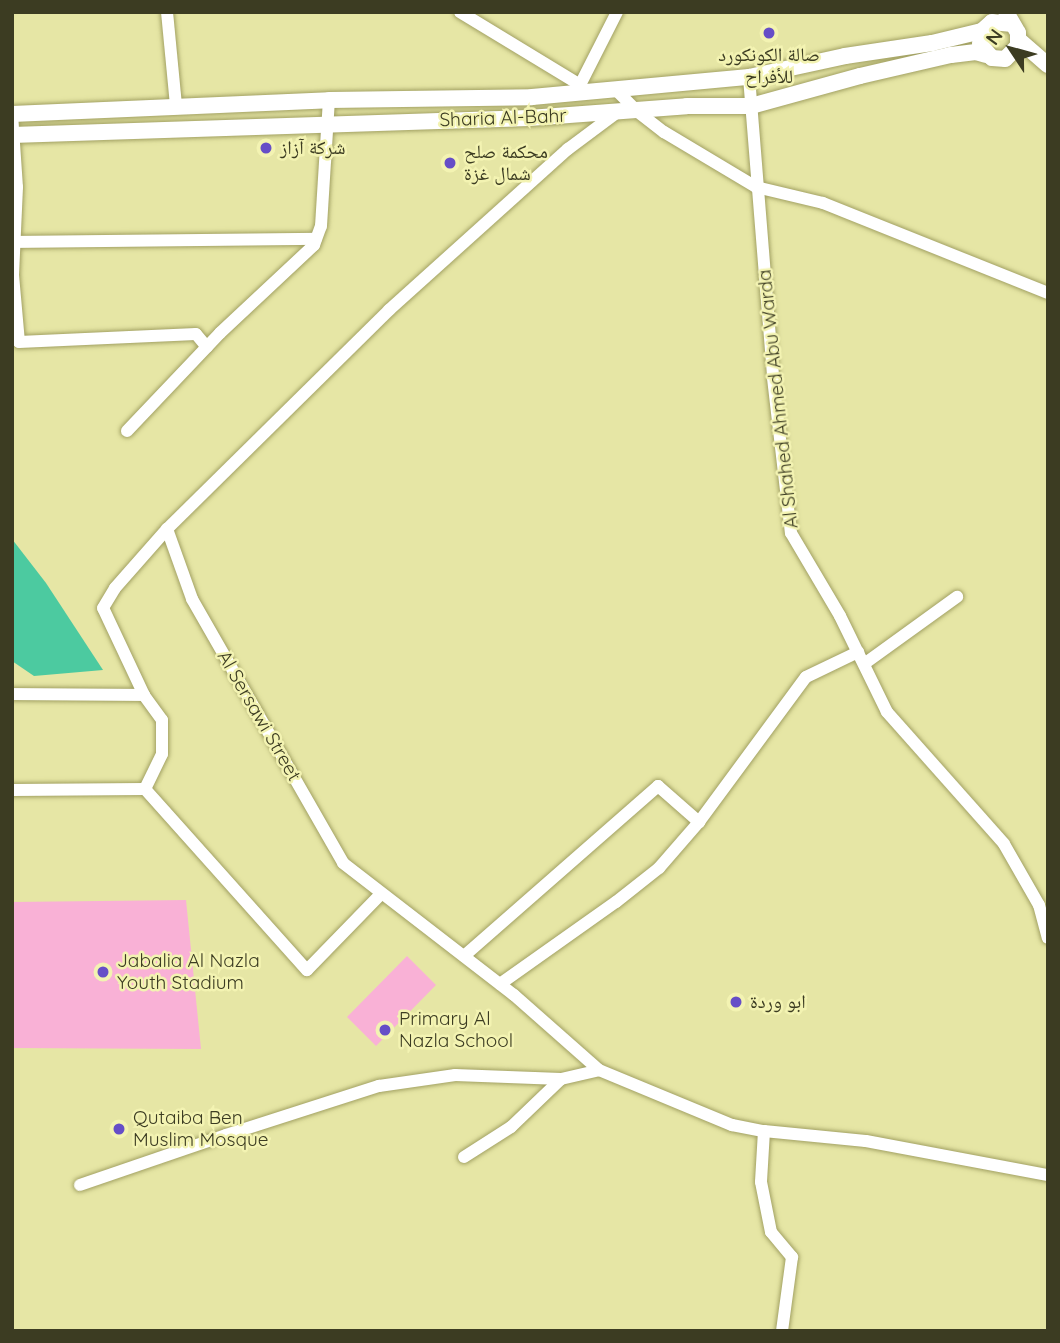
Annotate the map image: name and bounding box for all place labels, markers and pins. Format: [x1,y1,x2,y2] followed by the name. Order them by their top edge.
[761,25,777,41] marker: صالة الكونكورد للأفراح
[718,44,820,88] place label: صالة الكونكورد للأفراح
[280,137,346,159] place label: شركة آزاز
[258,140,274,156] marker: شركة آزاز
[464,141,548,185] place label: محكمة صلح شمال غزة
[442,155,458,171] marker: محكمة صلح شمال غزة
[117,950,260,994] place label: Jabalia Al Nazla Youth Stadium
[95,964,111,980] marker: Jabalia Al Nazla Youth Stadium
[750,991,806,1013] place label: ابو وردة
[728,994,744,1010] marker: ابو وردة
[399,1008,513,1052] place label: Primary Al Nazla School
[377,1022,393,1038] marker: Primary Al Nazla School
[133,1107,269,1151] place label: Qutaiba Ben Muslim Mosque
[111,1121,127,1137] marker: Qutaiba Ben Muslim Mosque

